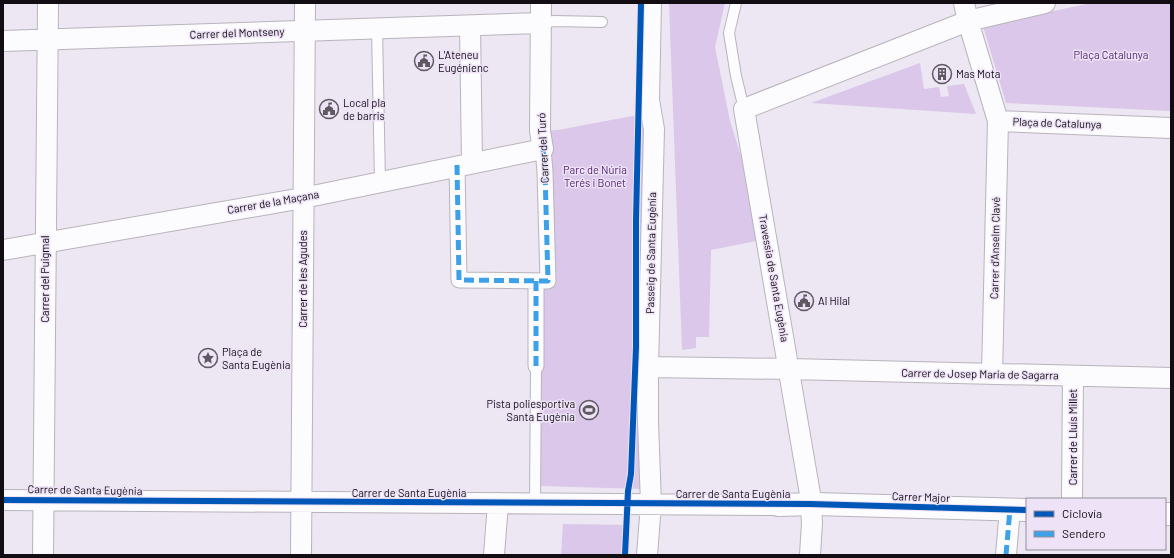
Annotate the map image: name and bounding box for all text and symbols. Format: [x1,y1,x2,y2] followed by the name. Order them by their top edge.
[189,24,285,41] street label: Carrer del Montseny
[438,48,489,74] place label: L'Ateneu Eugénienc
[1074,48,1148,61] park label: Plaça Catalunya
[413,50,435,72] public building icon: L'Ateneu Eugénienc
[931,63,953,85] building icon: Mas Mota
[956,67,1000,80] place label: Mas Mota
[343,96,386,122] place label: Local pla de barris
[318,98,340,120] public building icon: Local pla de barris
[534,112,551,184] street label: Carrer del Turó
[1012,114,1102,131] street label: Plaça de Catalunya
[563,163,627,189] park label: Parc de Núria Terés i Bonet
[226,187,320,216] street label: Carrer de la Maçana
[643,192,658,314] street label: Passeig de Santa Eugènia
[987,197,1002,299] street label: Carrer d'Anselm Clavé
[757,213,792,343] street label: Travessia de Santa Eugènia
[296,230,309,328] street label: Carrer de les Agudes
[38,235,51,323] street label: Carrer del Puigmal
[793,290,815,312] public building icon: Al Hilal
[818,294,850,307] place label: Al Hilal
[222,345,290,371] place label: Plaça de Santa Eugènia
[197,347,219,369] place icon: Plaça de Santa Eugènia
[901,366,1059,381] street label: Carrer de Josep Maria de Sagarra
[1066,389,1079,485] street label: Carrer de Lluís Millet
[487,397,575,423] place label: Pista poliesportiva Santa Eugènia
[578,399,600,421] sports icon: Pista poliesportiva Santa Eugènia
[28,482,142,497] street label: Carrer de Santa Eugènia
[352,486,466,499] street label: Carrer de Santa Eugènia
[676,487,790,500] street label: Carrer de Santa Eugènia
[892,489,950,504] street label: Carrer Major
[1026,498,1166,550] legend
[1062,506,1102,520] text: Ciclovía
[1062,526,1106,540] text: Sendero

